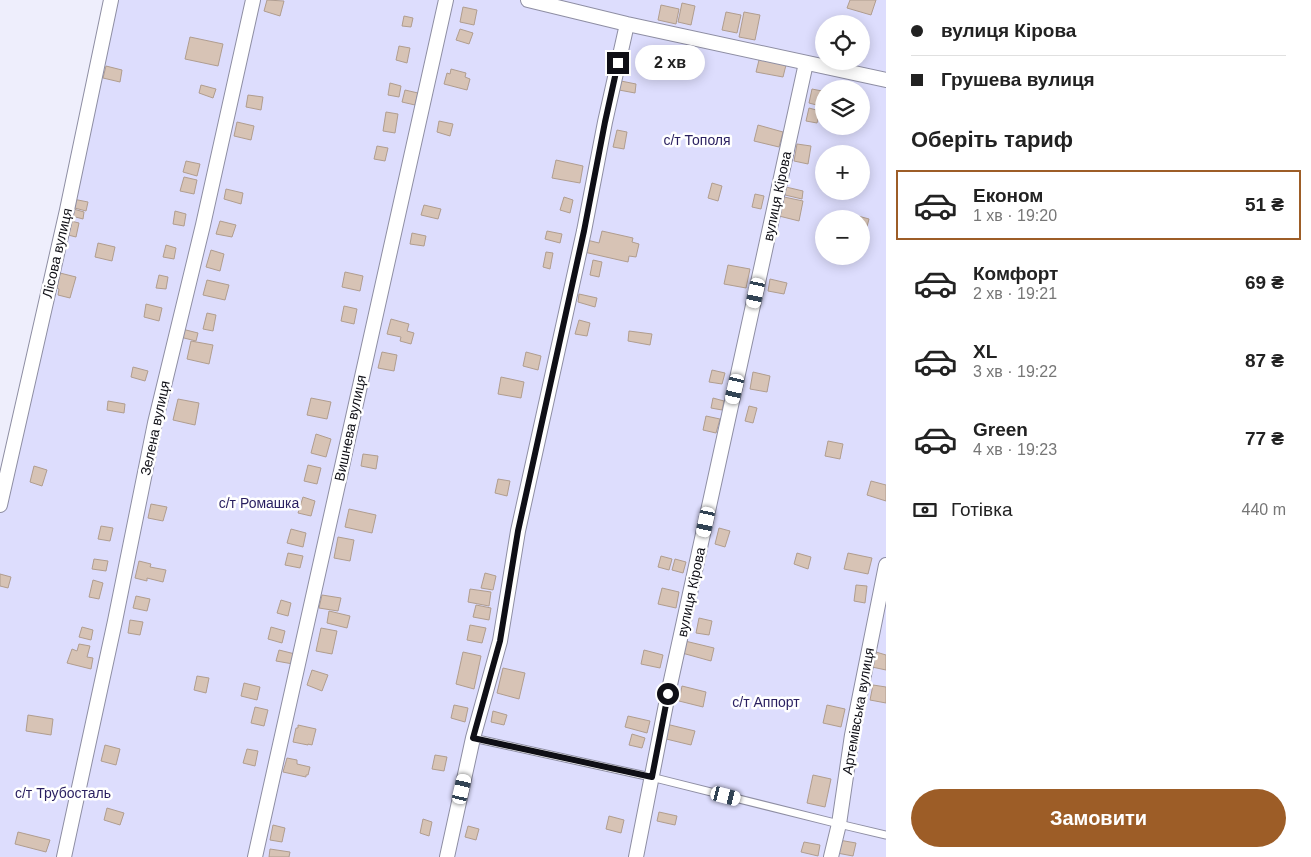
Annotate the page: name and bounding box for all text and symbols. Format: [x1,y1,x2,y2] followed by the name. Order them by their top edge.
[815,15,870,265] map controls
[815,15,870,70] button: locate
[941,20,1076,41] text: вулиця Кірова
[636,46,706,80] callout: 2 хв
[607,52,629,74] route end
[654,54,686,71] text: 2 хв
[941,69,1095,90] text: Грушева вулиця
[815,80,870,135] button: layers
[911,127,1073,152] text: Оберіть тариф
[663,132,731,148] park label: с/т Тополя
[815,145,870,200] button: +
[760,150,794,242] street label: вулиця Кірова
[913,183,958,228] icon: car
[973,185,1043,206] text: Економ
[1245,194,1284,215] text: 51 ₴
[39,207,75,299] street label: Лісова вулиця
[973,207,1057,224] text: 1 хв · 19:20
[815,210,870,265] button: −
[913,261,958,306] icon: car
[973,263,1058,284] text: Комфорт
[1245,272,1284,293] text: 69 ₴
[745,277,766,309] car
[973,285,1057,302] text: 2 хв · 19:21
[913,339,958,384] icon: car
[973,341,997,362] text: XL
[1245,350,1284,371] text: 87 ₴
[973,363,1057,380] text: 3 хв · 19:22
[331,373,369,483] street label: Вишнева вулиця
[724,373,745,405] car
[137,379,173,477] street label: Зелена вулиця
[913,417,958,462] icon: car
[973,419,1028,440] text: Green
[1245,428,1284,449] text: 77 ₴
[973,441,1057,458] text: 4 хв · 19:23
[219,495,299,511] park label: с/т Ромашка
[911,496,939,524] icon: cash
[951,499,1012,520] text: Готівка
[1242,501,1286,518] text: 440 m
[695,506,716,538] car
[674,546,708,638] street label: вулиця Кірова
[839,646,877,776] street label: Артемівська вулиця
[657,683,679,705] route start
[732,694,800,710] park label: с/т Аппорт
[451,773,472,805] car
[15,785,111,801] park label: с/т Трубосталь
[709,785,742,807] car
[911,789,1286,847] button: Замовити

